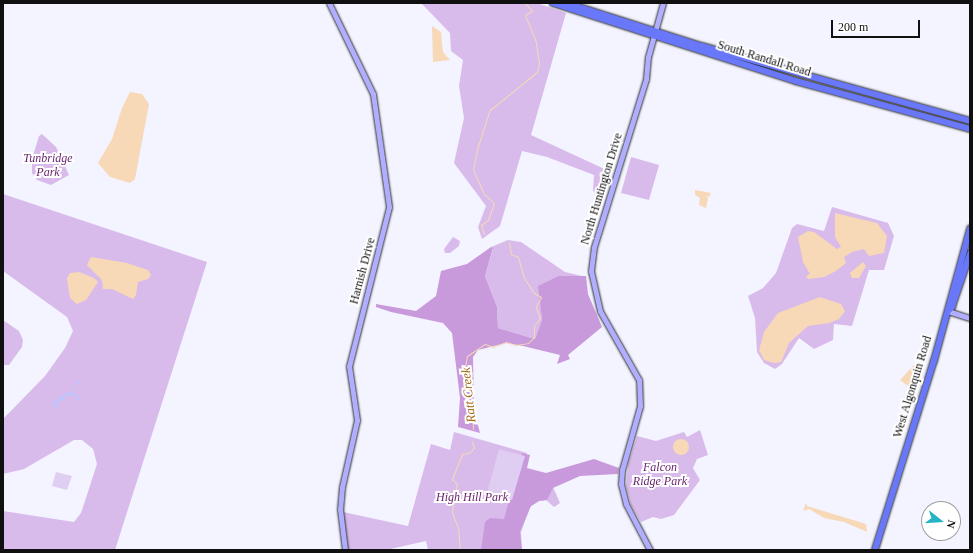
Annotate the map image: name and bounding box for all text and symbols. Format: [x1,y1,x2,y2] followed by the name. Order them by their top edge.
[833,12,922,38] scale bar
[838,20,868,34] text: 200 m
[716,38,812,80] street label: South Randall Road
[578,131,626,247] street label: North Huntington Drive
[23,152,73,180] park label: Tunbridge Park
[347,236,379,306] street label: Harnish Drive
[891,334,935,440] street label: West Algonquin Road
[458,367,480,423] water label: Ratt Creek
[633,461,687,489] park label: Falcon Ridge Park
[436,491,508,505] park label: High Hill Park
[921,501,961,541] north arrow
[945,519,958,530] text: N

